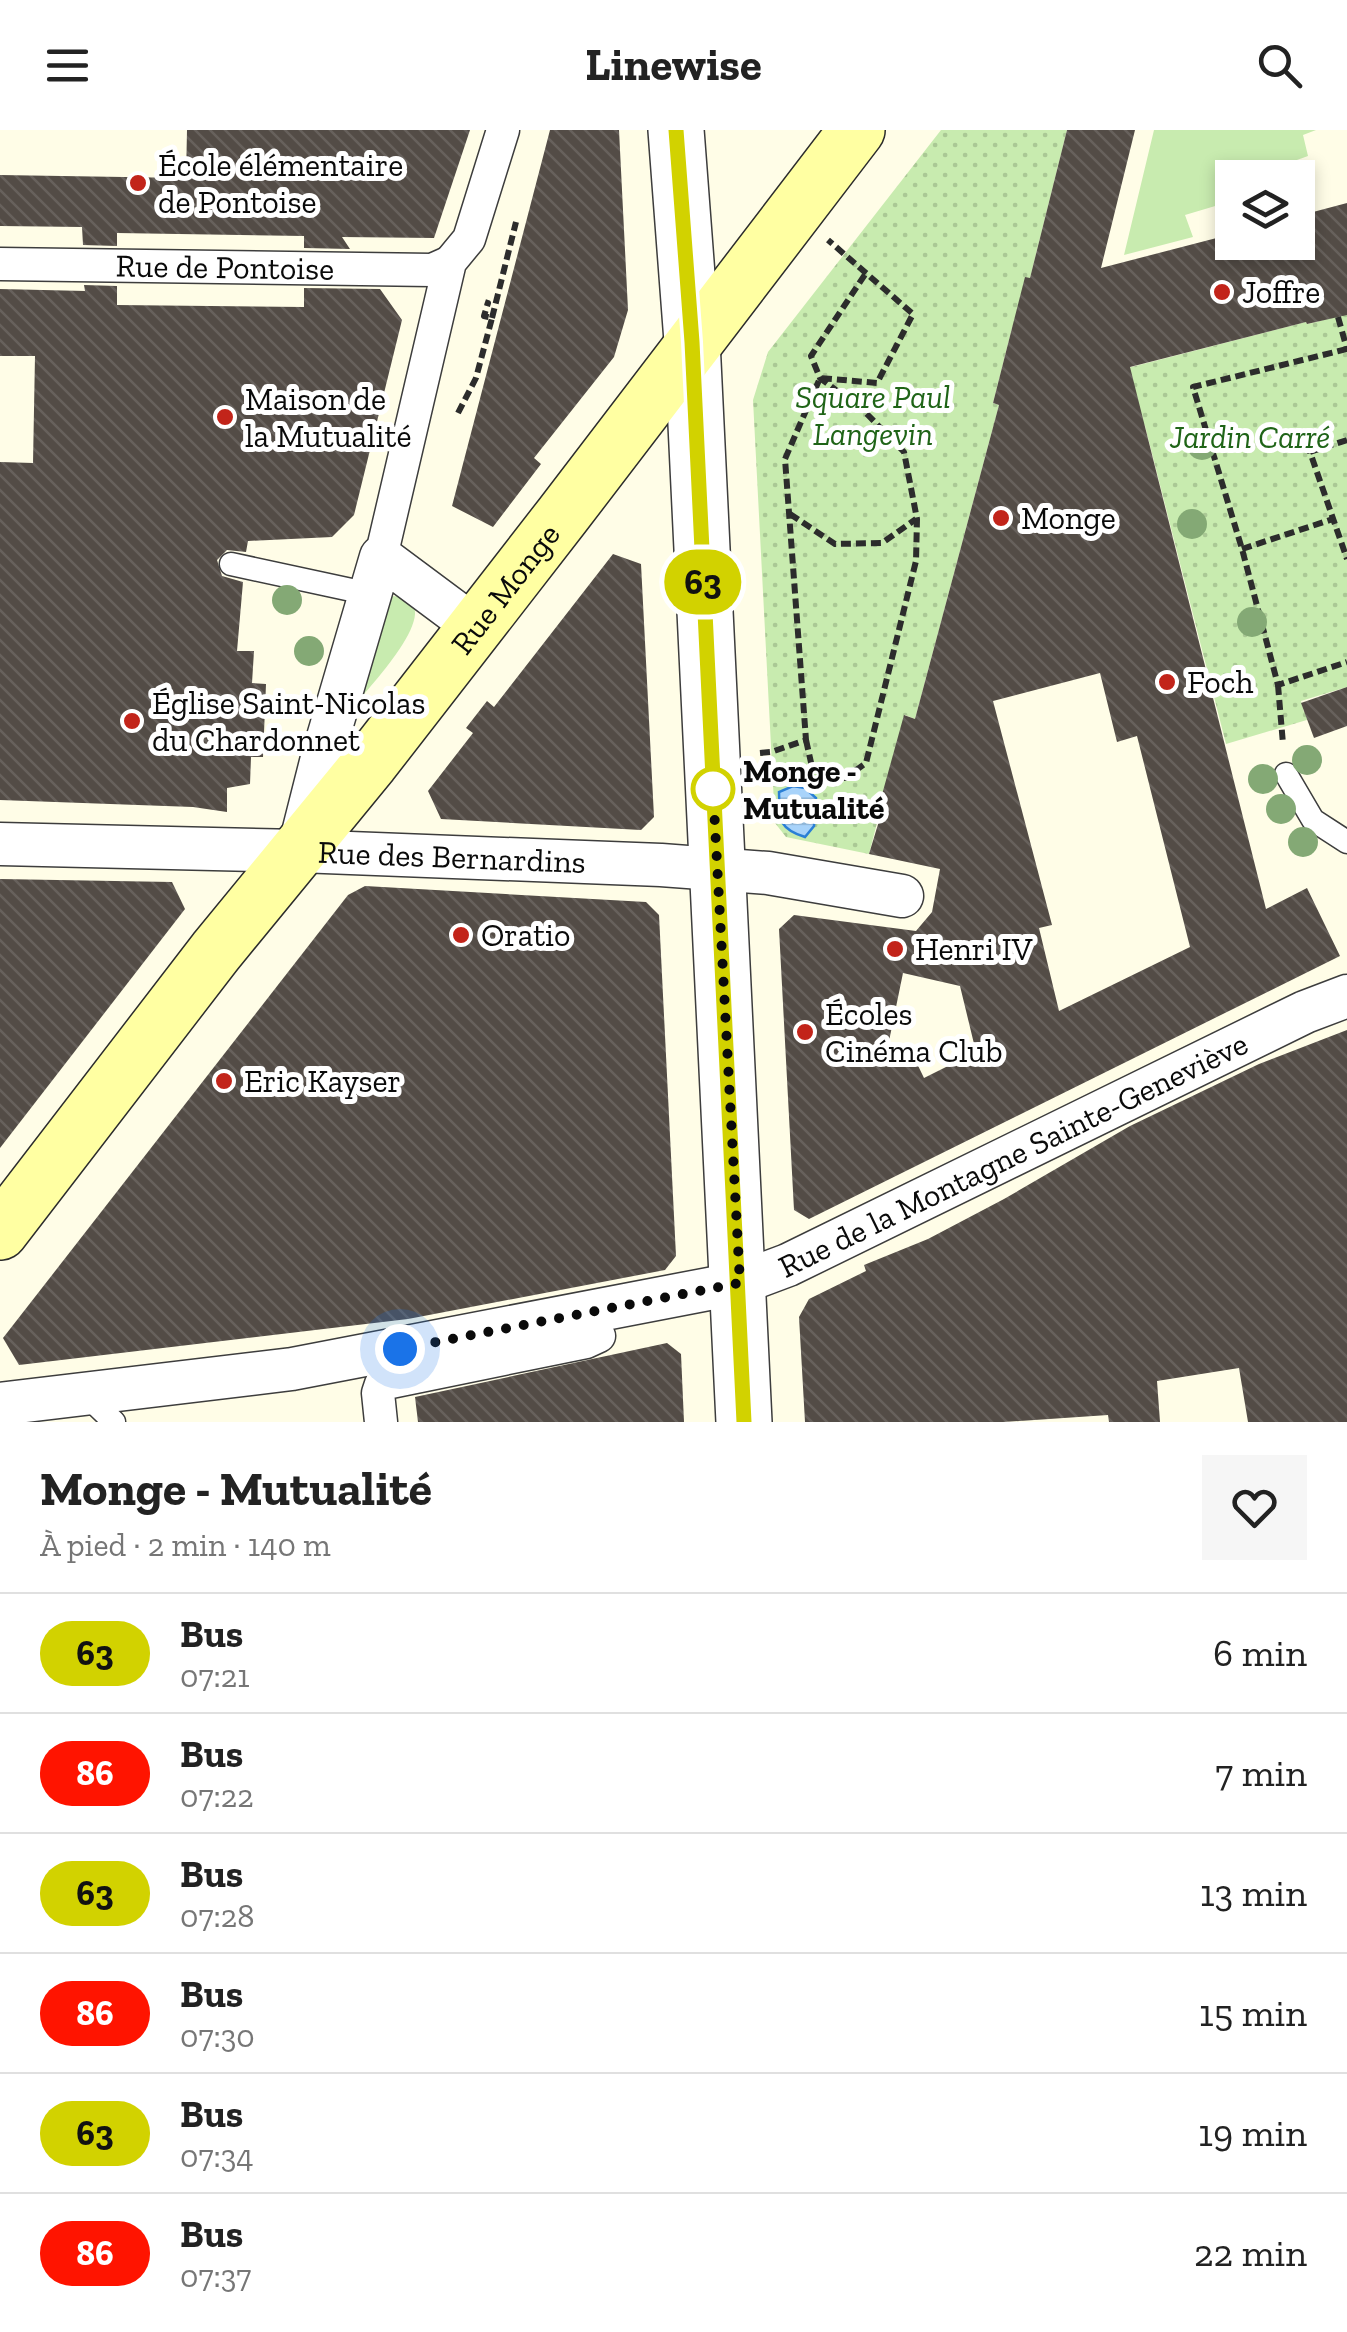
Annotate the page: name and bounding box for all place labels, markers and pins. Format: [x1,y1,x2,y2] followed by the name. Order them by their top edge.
[158,146,403,221] place label: École élémentaire de Pontoise
[127,172,149,194] marker: École élémentaire de Pontoise
[1242,273,1320,311] place label: Joffre
[1211,281,1233,303] marker: Joffre
[245,380,411,455] place label: Maison de la Mutualité
[214,406,236,428] marker: Maison de la Mutualité
[1021,499,1116,537] place label: Monge
[990,507,1012,529] marker: Monge
[1187,663,1253,701] place label: Foch
[1156,671,1178,693] marker: Foch
[152,684,425,759] place label: Église Saint-Nicolas du Chardonnet
[121,710,143,732] marker: Église Saint-Nicolas du Chardonnet
[743,752,884,827] place label: Monge - Mutualité
[692,768,734,810] marker: Monge - Mutualité
[481,916,570,954] place label: Oratio
[450,924,472,946] marker: Oratio
[915,930,1033,968] place label: Henri IV
[884,938,906,960] marker: Henri IV
[825,995,1003,1070] place label: Écoles Cinéma Club
[794,1021,816,1043] marker: Écoles Cinéma Club
[244,1062,401,1100] place label: Eric Kayser
[213,1070,235,1092] marker: Eric Kayser

